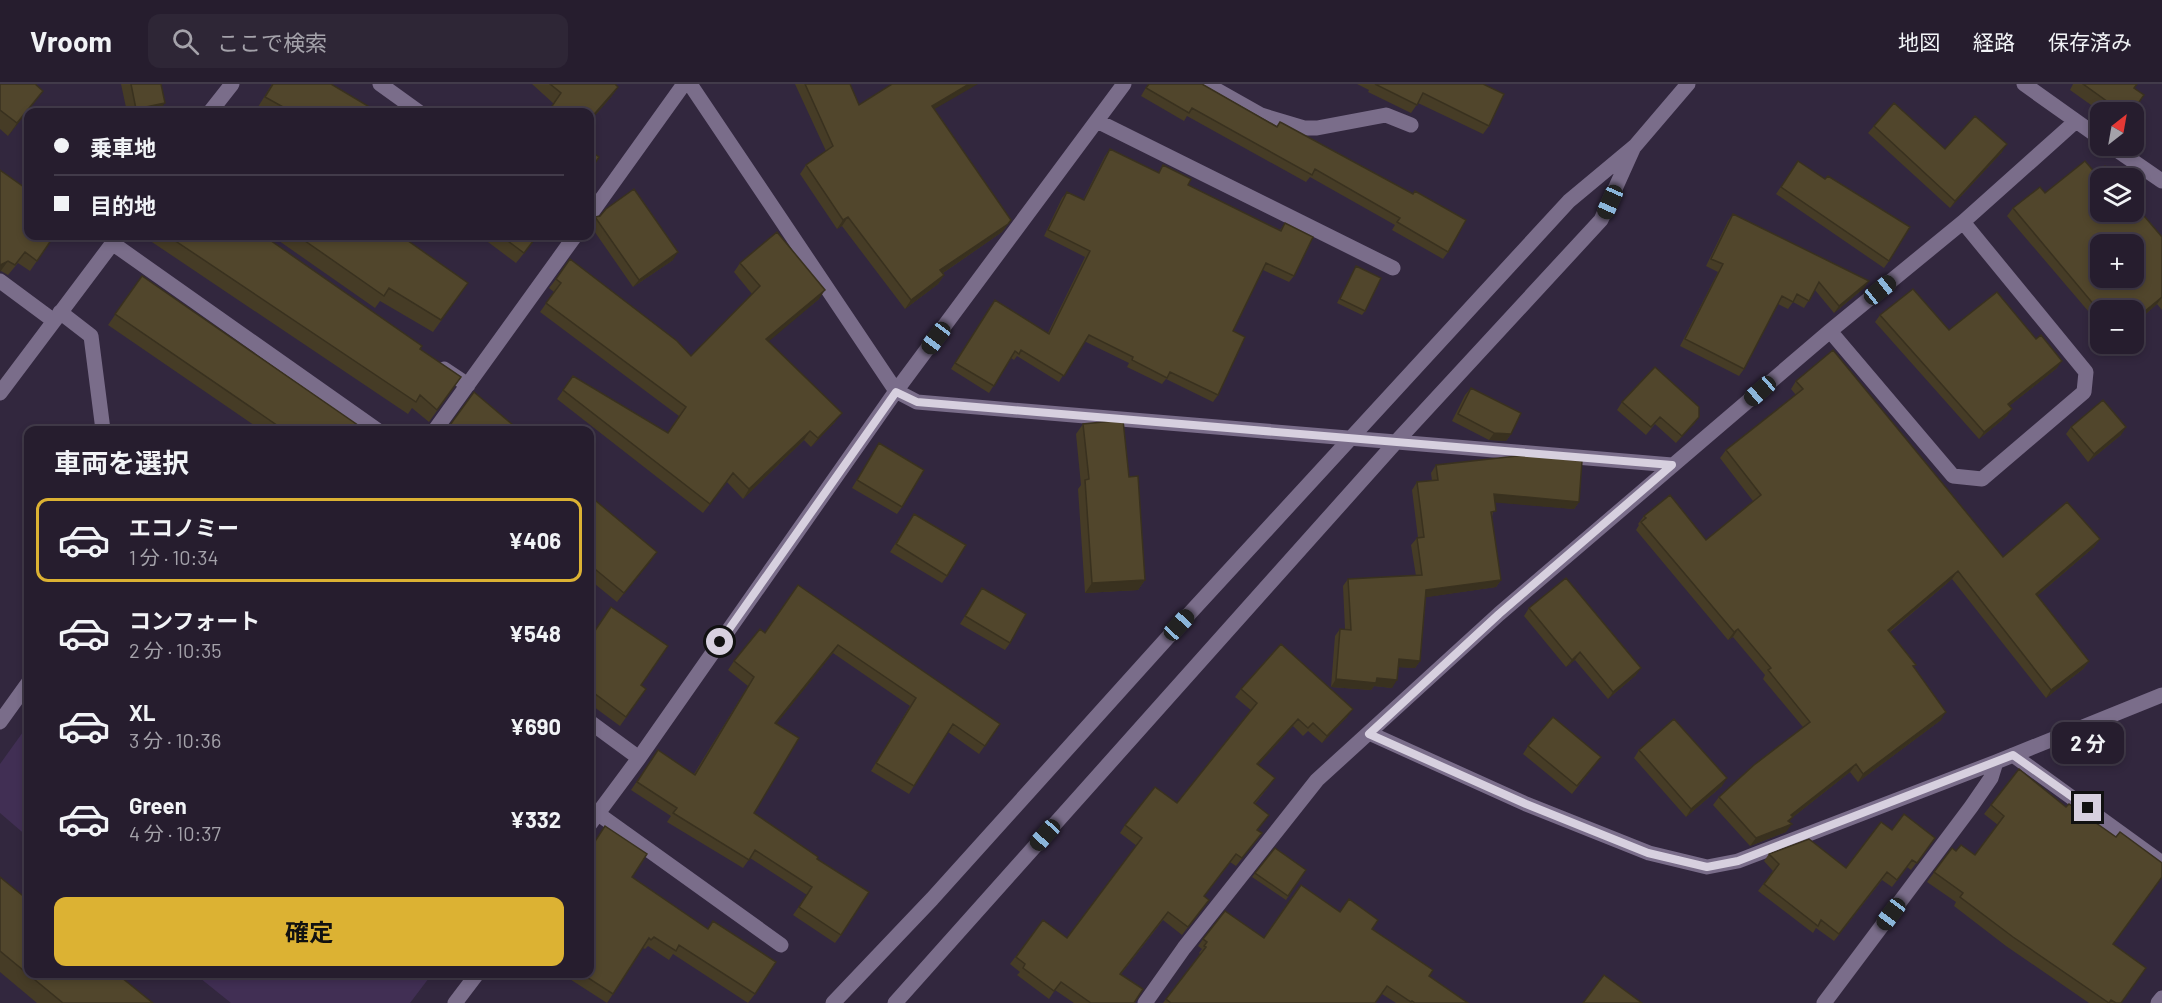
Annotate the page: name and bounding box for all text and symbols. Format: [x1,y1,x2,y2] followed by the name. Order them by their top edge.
[148,14,568,68] search box
[30,24,112,58] text: Vroom
[169,25,202,58] icon: search
[217,29,327,55] text: ここで検索
[1898,29,1940,54] text: 地図
[1973,29,2015,54] text: 経路
[2048,29,2132,54] text: 保存済み
[2090,102,2144,156] north arrow
[2090,102,2144,354] map controls
[90,134,156,160] text: 乗車地
[2090,168,2144,222] button: layers
[1594,182,1626,222] car
[90,192,156,218] text: 目的地
[2090,234,2144,288] button: +
[1860,272,1900,308] car
[2090,300,2144,354] button: −
[918,318,954,358] car
[1741,372,1779,410] car
[54,446,189,478] text: 車両を選択
[57,513,111,567] icon: car
[129,514,239,540] text: エコノミー
[508,527,561,553] text: ¥406
[129,545,219,569] text: 1 分 · 10:34
[57,606,111,660] icon: car
[1160,606,1198,644] car
[129,607,260,633] text: コンフォート
[509,620,561,646] text: ¥548
[706,628,733,655] route start
[129,638,222,662] text: 2 分 · 10:35
[57,699,111,753] icon: car
[129,699,155,725] text: XL
[510,713,561,739] text: ¥690
[2052,721,2124,763] callout: 2 分
[129,728,221,752] text: 3 分 · 10:36
[2070,731,2106,755] text: 2 分
[57,792,111,846] icon: car
[129,792,187,818] text: Green
[2074,794,2101,821] route end
[510,806,561,832] text: ¥332
[1026,816,1064,854] car
[129,821,221,845] text: 4 分 · 10:37
[1873,894,1909,934] car
[54,897,564,966] button: 確定

